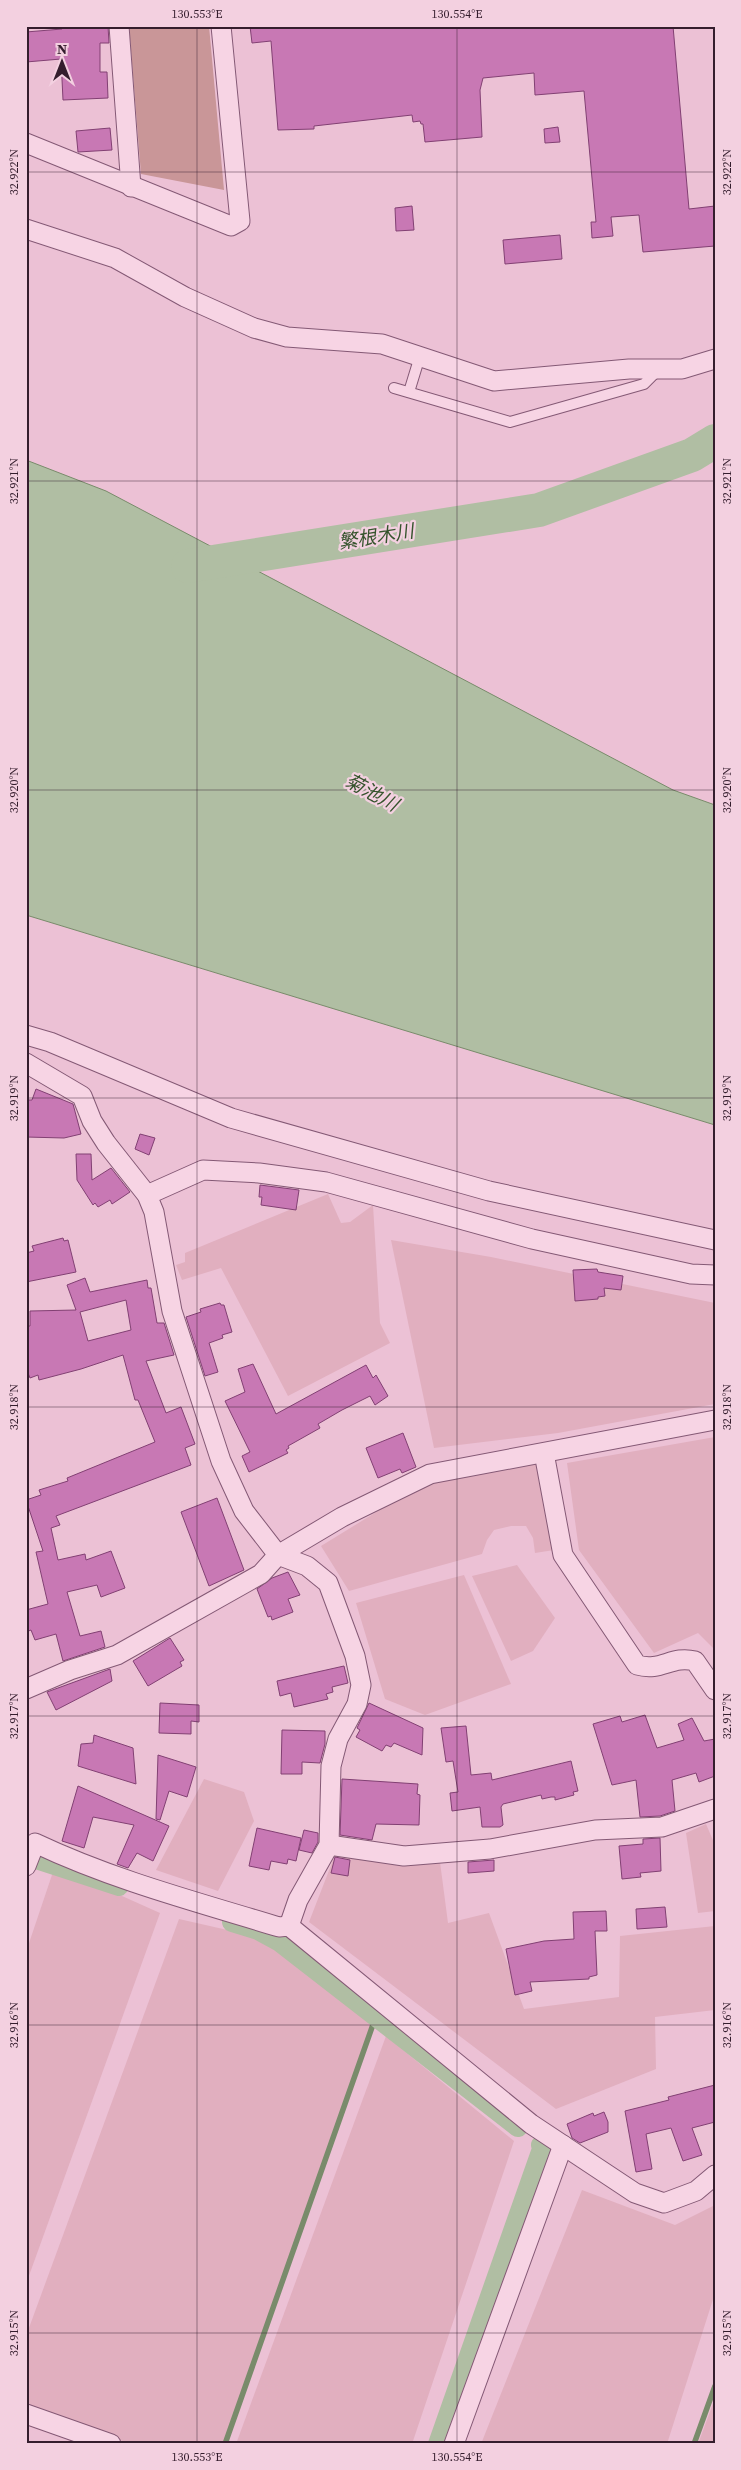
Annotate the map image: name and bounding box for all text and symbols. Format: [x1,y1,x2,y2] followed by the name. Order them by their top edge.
[172,6,222,22] text: 130.553°E
[432,6,482,22] text: 130.554°E
[38,38,88,88] north arrow
[57,39,67,59] text: N
[6,149,22,195] text: 32.922°N
[719,149,735,195] text: 32.922°N
[6,458,22,504] text: 32.921°N
[719,458,735,504] text: 32.921°N
[336,517,418,555] water label: 繁根木川
[6,767,22,813] text: 32.920°N
[341,767,405,818] water label: 菊池川
[719,767,735,813] text: 32.920°N
[6,1075,22,1121] text: 32.919°N
[719,1075,735,1121] text: 32.919°N
[6,1384,22,1430] text: 32.918°N
[719,1384,735,1430] text: 32.918°N
[6,1693,22,1739] text: 32.917°N
[719,1693,735,1739] text: 32.917°N
[6,2002,22,2048] text: 32.916°N
[719,2002,735,2048] text: 32.916°N
[6,2310,22,2356] text: 32.915°N
[719,2310,735,2356] text: 32.915°N
[172,2449,222,2465] text: 130.553°E
[432,2449,482,2465] text: 130.554°E

